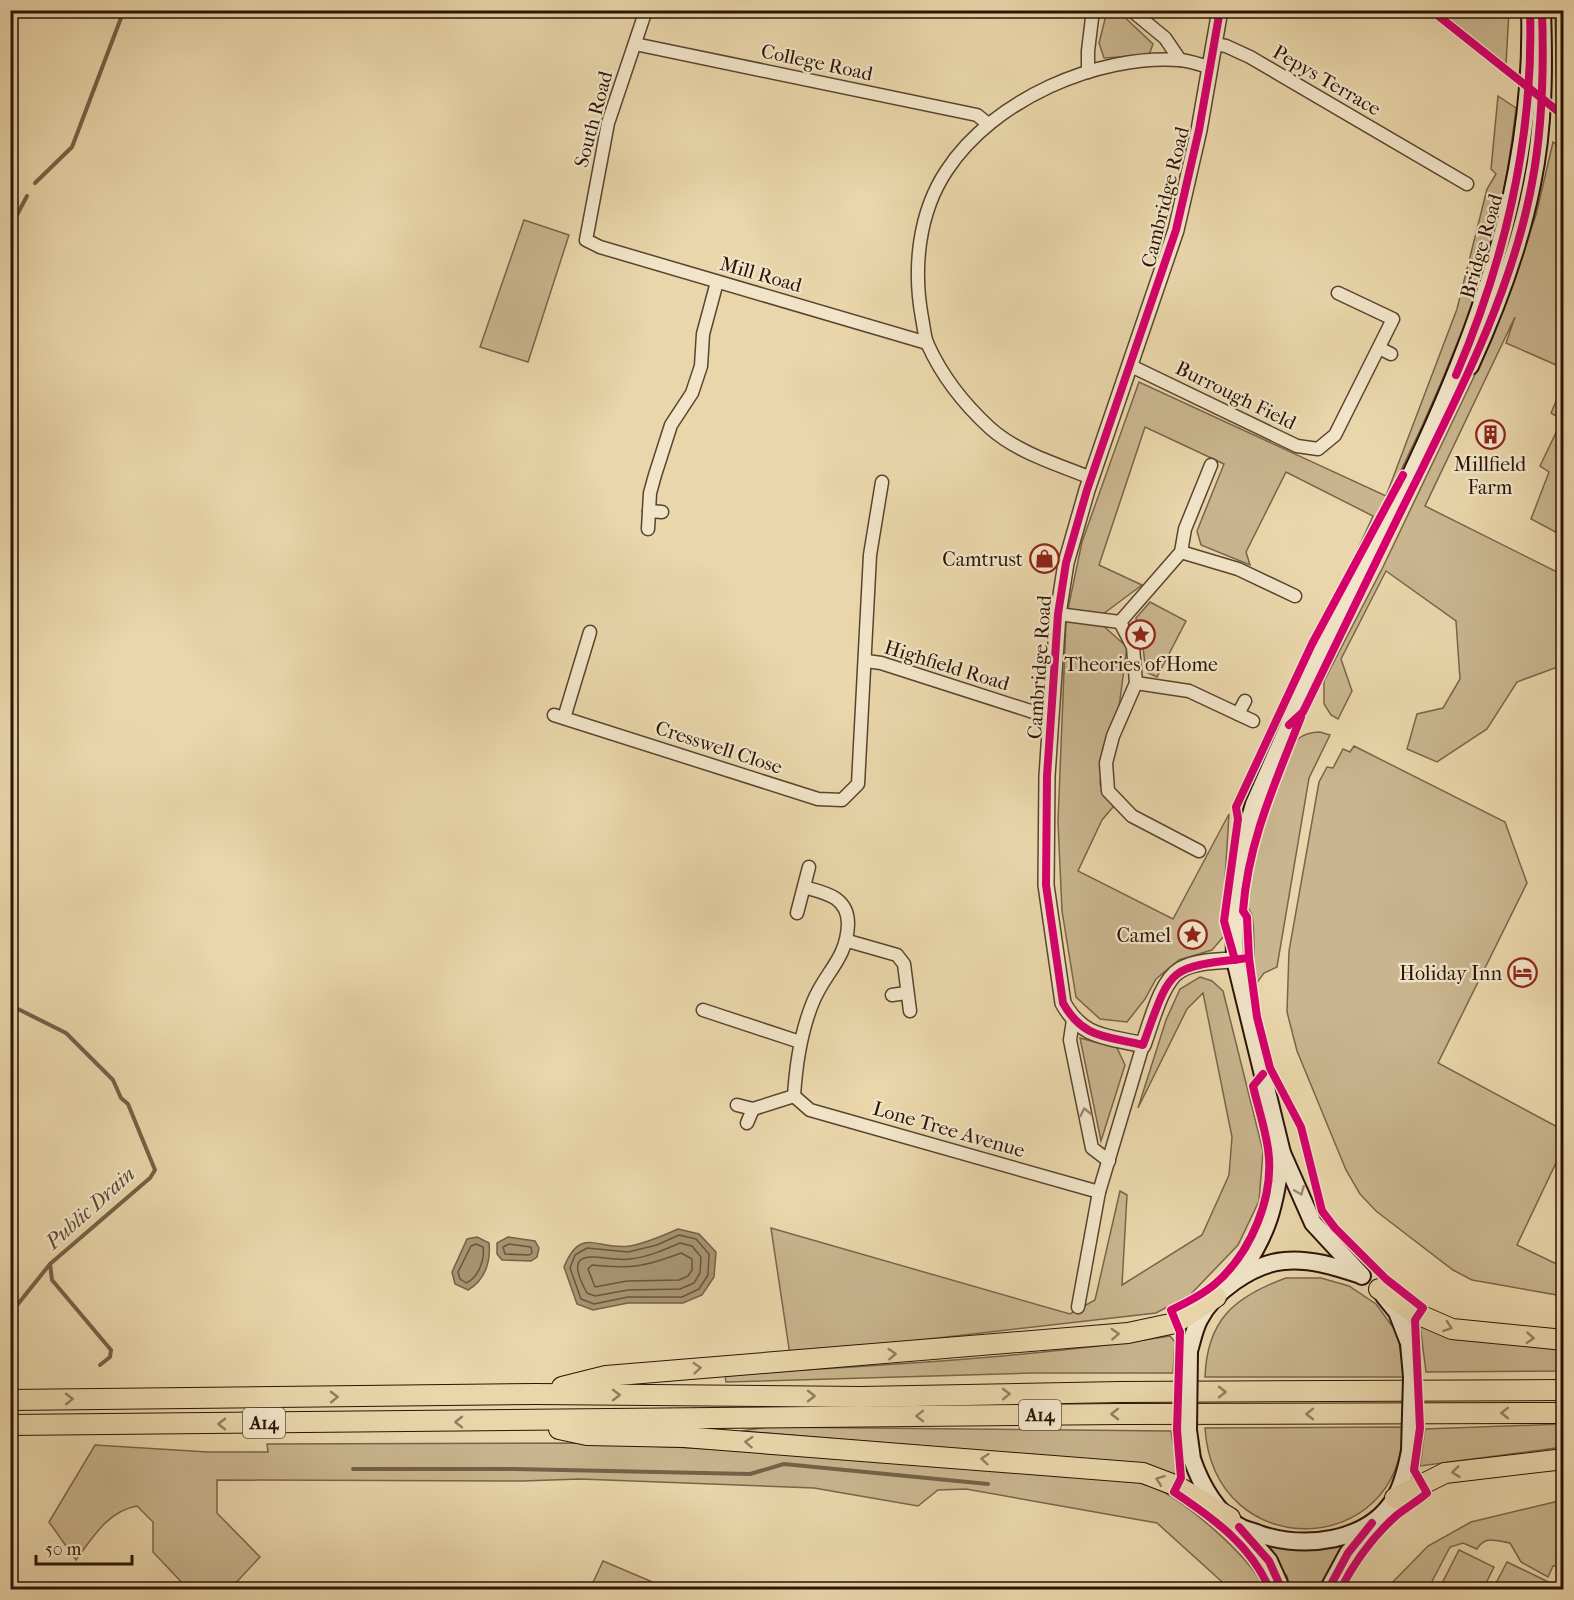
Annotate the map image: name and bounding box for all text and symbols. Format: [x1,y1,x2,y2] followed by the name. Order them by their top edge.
[759,39,876,86] street label: College Road
[1269,40,1385,121] street label: Pepys Terrace
[570,67,618,170] street label: South Road
[1137,123,1194,270] street label: Cambridge Road
[1456,190,1508,301] street label: Bridge Road
[717,252,806,297] street label: Mill Road
[1172,356,1301,435] street label: Burrough Field
[1474,418,1506,450] building icon: Millfield Farm
[1454,453,1527,499] place label: Millfield Farm
[1028,543,1060,575] shop icon: Camtrust
[942,548,1023,571] place label: Camtrust
[1023,593,1056,740] street label: Cambridge Road
[1125,618,1157,650] place icon: Theories of Home
[882,636,1013,696] street label: Highfield Road
[1064,653,1218,676] place label: Theories of Home
[652,716,785,779] street label: Cresswell Close
[1176,919,1208,951] place icon: Camel
[1116,924,1171,947] place label: Camel
[1507,957,1539,989] hotel icon: Holiday Inn
[1399,962,1502,985] place label: Holiday Inn
[870,1097,1028,1162] street label: Lone Tree Avenue
[1079,1108,1092,1118] one-way arrow
[40,1162,140,1255] water label: Public Drain
[1292,1185,1305,1195] one-way arrow
[1442,1320,1453,1332] one-way arrow
[1110,1328,1119,1341] one-way arrow
[1526,1331,1535,1344] one-way arrow
[887,1347,896,1360] one-way arrow
[693,1362,702,1375] one-way arrow
[1217,1386,1226,1398] one-way arrow
[611,1388,620,1401] one-way arrow
[1001,1388,1010,1400] one-way arrow
[329,1390,338,1403] one-way arrow
[806,1390,815,1402] one-way arrow
[64,1393,73,1405] one-way arrow
[1019,1400,1061,1430] road number: A14
[1501,1407,1510,1420] one-way arrow
[243,1408,285,1438] road number: A14
[1111,1408,1120,1420] one-way arrow
[1306,1408,1315,1420] one-way arrow
[916,1410,925,1423] one-way arrow
[454,1416,463,1428] one-way arrow
[217,1418,226,1430] one-way arrow
[744,1436,754,1449] one-way arrow
[981,1453,990,1466] one-way arrow
[1452,1465,1461,1477] one-way arrow
[1156,1474,1166,1487] one-way arrow
[36,1528,132,1566] scale bar
[45,1539,82,1560] text: 50 m

